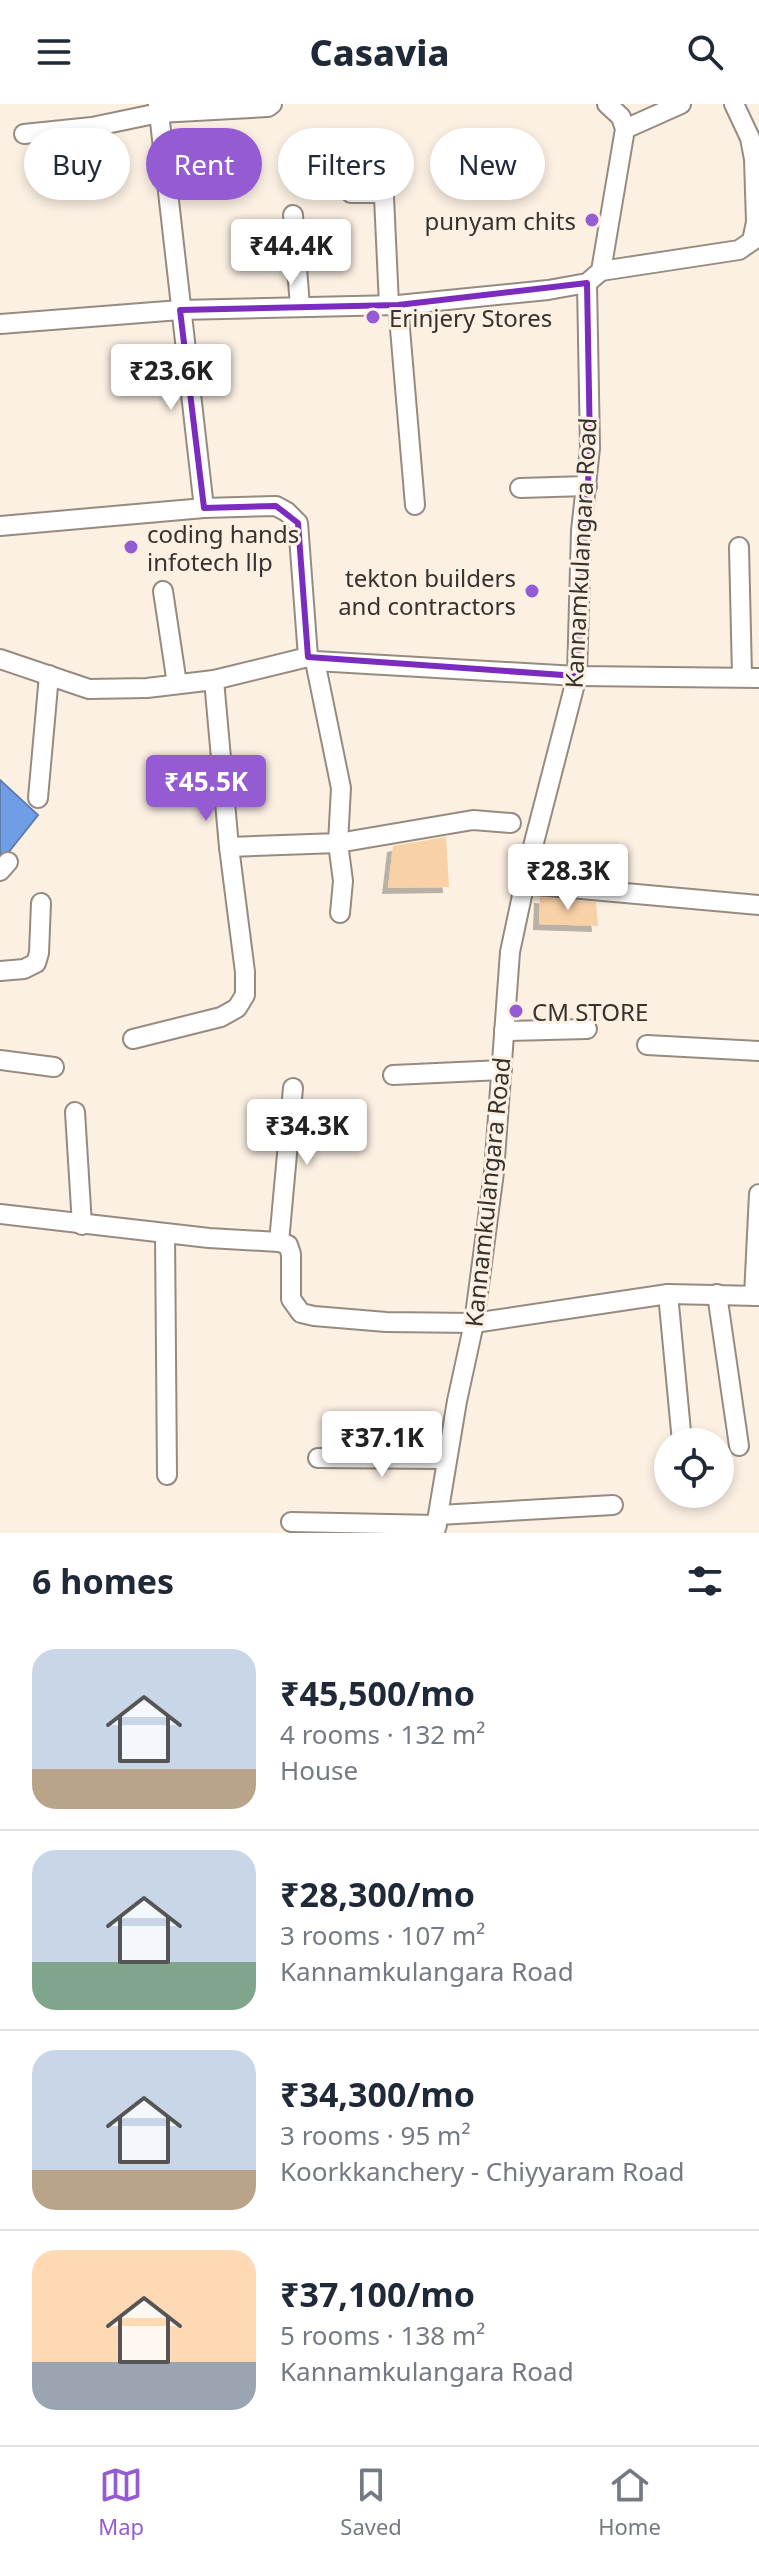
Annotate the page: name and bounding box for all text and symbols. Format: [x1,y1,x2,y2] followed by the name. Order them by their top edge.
[310,28,449,77] text: Casavia
[32,30,76,74] icon: menu
[683,30,727,74] icon: search
[24,128,130,200] chip: Buy
[146,128,262,200] chip: Rent
[278,128,414,200] chip: Filters
[430,128,545,200] chip: New
[424,204,576,237] place label: punyam chits
[583,211,601,229] marker: punyam chits
[226,219,356,287] pin: ₹44.4K
[249,227,333,263] text: ₹44.4K
[389,301,552,334] place label: Erinjery Stores
[364,308,382,326] marker: Erinjery Stores
[106,344,236,412] pin: ₹23.6K
[129,352,213,388] text: ₹23.6K
[556,417,604,689] street label: Kannamkulangara Road
[147,517,299,578] place label: coding hands infotech llp
[122,538,140,556] marker: coding hands infotech llp
[338,561,516,622] place label: tekton builders and contractors
[523,582,541,600] marker: tekton builders and contractors
[141,755,271,823] pin: ₹45.5K
[164,763,248,799] text: ₹45.5K
[503,844,633,912] pin: ₹28.3K
[526,852,610,888] text: ₹28.3K
[532,995,648,1028] place label: CM STORE
[507,1002,525,1020] marker: CM STORE
[456,1055,518,1329] street label: Kannamkulangara Road
[242,1099,372,1167] pin: ₹34.3K
[265,1107,349,1143] text: ₹34.3K
[317,1411,447,1479] pin: ₹37.1K
[340,1419,424,1455] text: ₹37.1K
[654,1428,734,1508] map controls
[654,1428,734,1508] button: locate
[32,1558,174,1604] text: 6 homes
[683,1559,727,1603] icon: filters
[280,1670,475,1716] text: ₹45,500/mo
[96,1681,192,1777] icon: home
[280,1716,485,1752] text: 4 rooms · 132 m²
[280,1752,358,1788] text: House
[280,1871,475,1917] text: ₹28,300/mo
[96,1882,192,1978] icon: home
[280,1917,485,1953] text: 3 rooms · 107 m²
[280,1953,574,1989] text: Kannamkulangara Road
[280,2071,475,2117] text: ₹34,300/mo
[96,2082,192,2178] icon: home
[280,2117,470,2153] text: 3 rooms · 95 m²
[280,2153,684,2189] text: Koorkkanchery - Chiyyaram Road
[280,2271,475,2317] text: ₹37,100/mo
[96,2282,192,2378] icon: home
[280,2317,485,2353] text: 5 rooms · 138 m²
[280,2353,574,2389] text: Kannamkulangara Road
[98,2463,144,2541] tab: Map
[340,2463,402,2541] tab: Saved
[598,2463,661,2541] tab: Home

